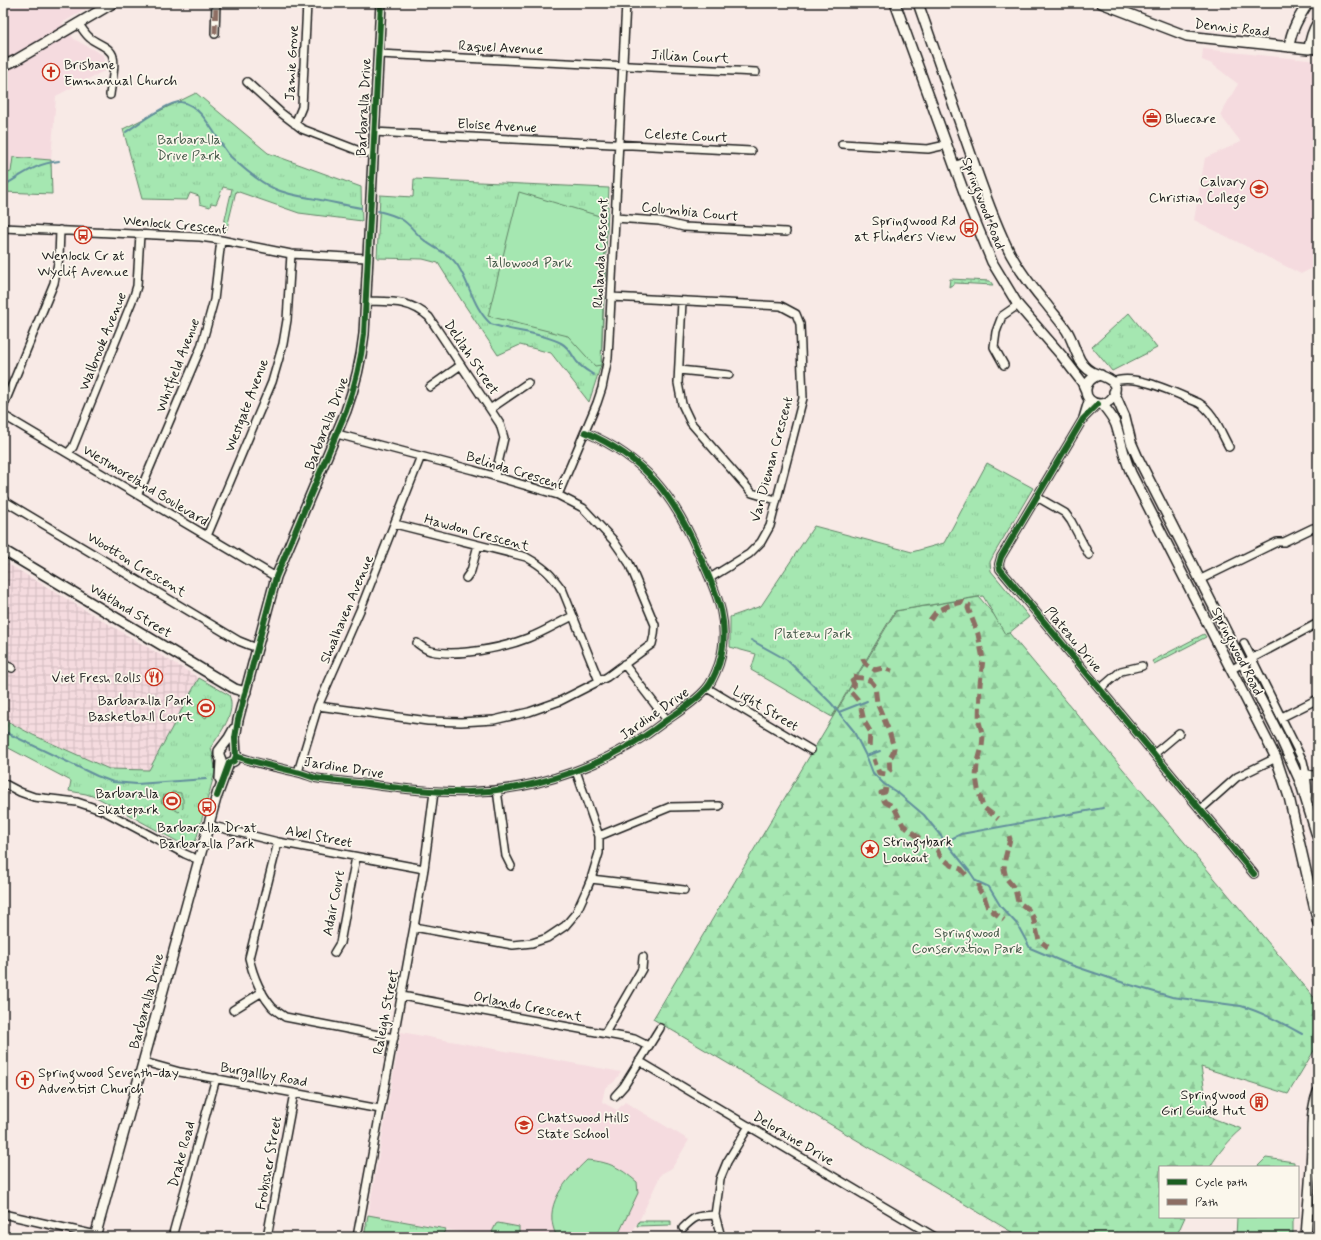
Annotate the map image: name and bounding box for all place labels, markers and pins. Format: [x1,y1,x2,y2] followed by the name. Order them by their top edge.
[64,56,178,90] place label: Brisbane Emmanual Church
[41,62,61,82] church icon: Brisbane Emmanual Church
[1142,108,1162,128] office icon: Bluecare
[1165,110,1216,128] place label: Bluecare
[1149,173,1246,209] place label: Calvary Christian College
[1249,179,1269,199] school or university icon: Calvary Christian College
[854,212,956,246] place label: Springwood Rd at Flinders View
[959,218,979,238] bus stop icon: Springwood Rd at Flinders View
[73,225,93,245] bus stop icon: Wenlock Cr at Wyclif Avenue
[37,247,129,281] place label: Wenlock Cr at Wyclif Avenue
[144,667,164,687] restaurant icon: Viet Fresh Rolls
[52,669,141,687] place label: Viet Fresh Rolls
[88,692,194,726] place label: Barbaralla Park Basketball Court
[196,698,216,718] sports icon: Barbaralla Park Basketball Court
[95,785,159,819] place label: Barbaralla Skatepark
[162,791,182,811] sports icon: Barbaralla Skatepark
[197,797,217,817] bus stop icon: Barbaralla Dr at Barbaralla Park
[157,819,257,853] place label: Barbaralla Dr at Barbaralla Park
[883,833,953,867] place label: Stringybark Lookout
[860,839,880,859] place icon: Stringybark Lookout
[38,1064,179,1098] place label: Springwood Seventh-day Adventist Church
[15,1070,35,1090] church icon: Springwood Seventh-day Adventist Church
[1161,1086,1247,1120] place label: Springwood Girl Guide Hut
[1249,1092,1269,1112] building icon: Springwood Girl Guide Hut
[537,1109,629,1143] place label: Chatswood Hills State School
[514,1115,534,1135] school or university icon: Chatswood Hills State School

